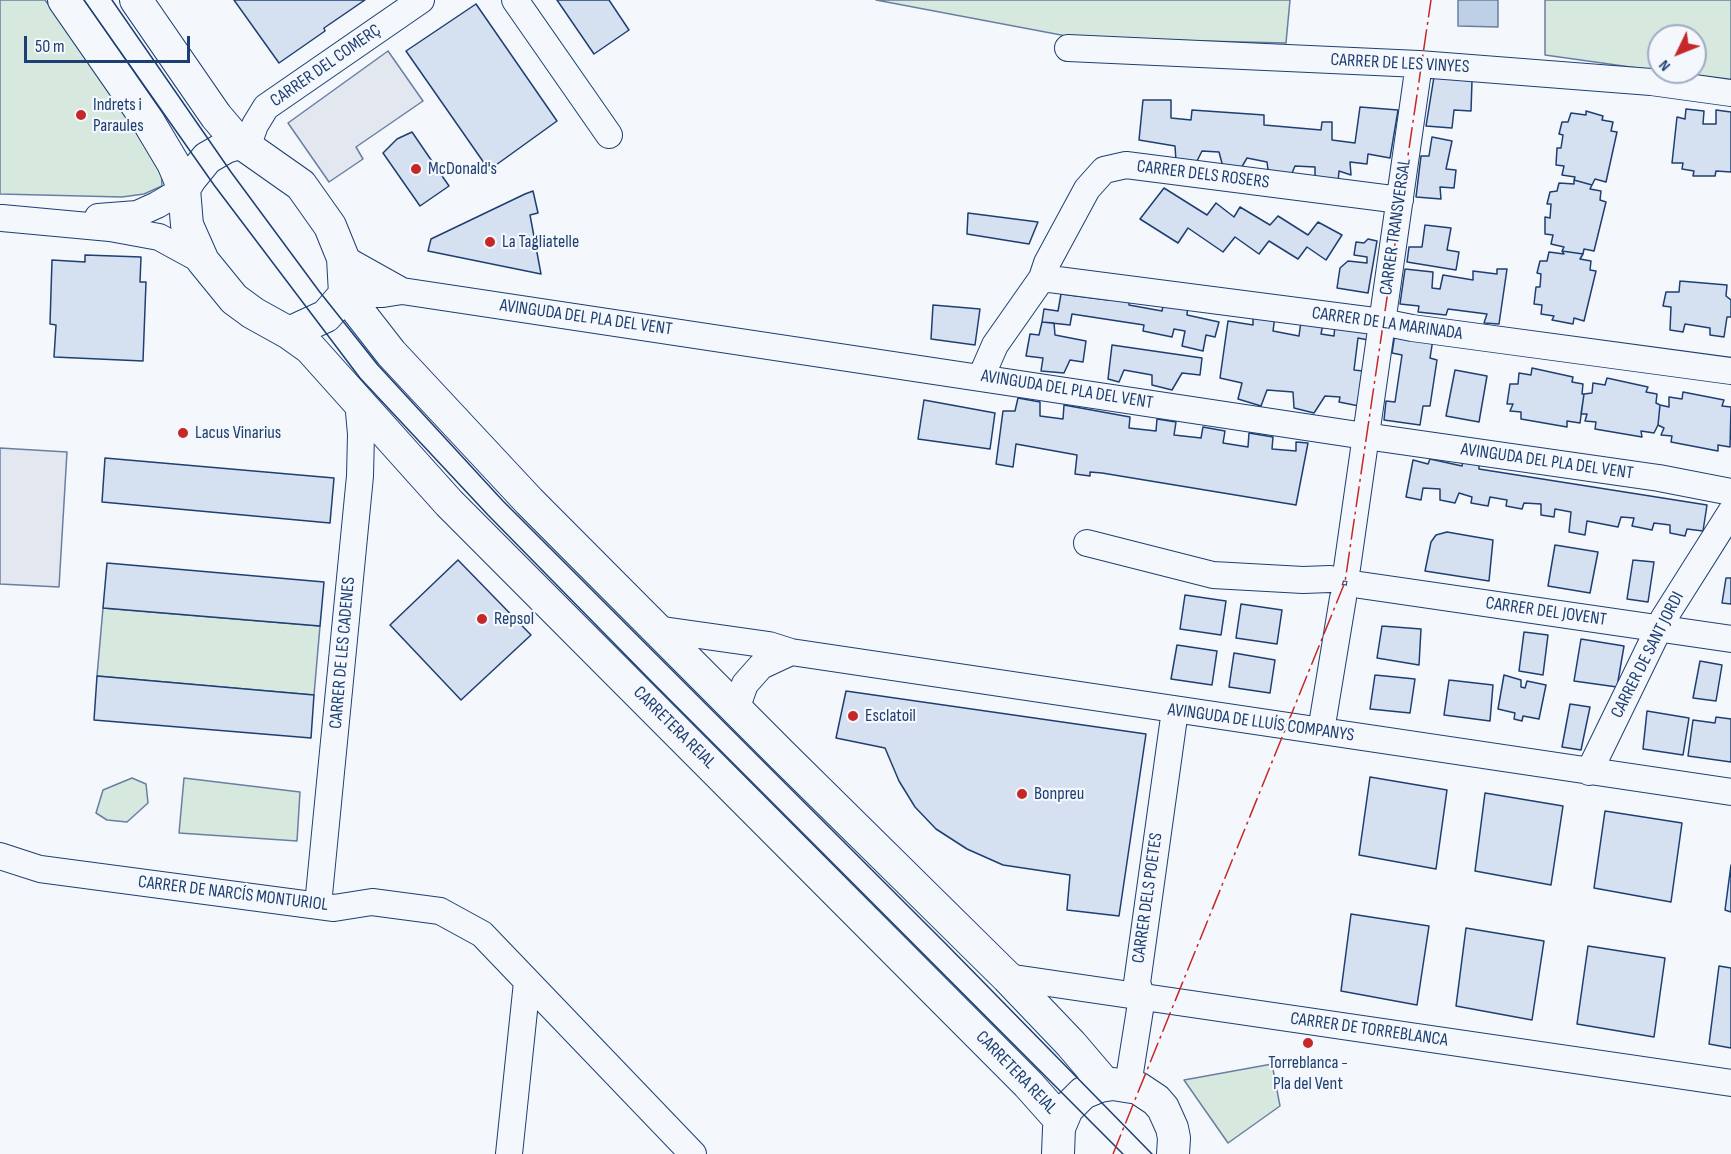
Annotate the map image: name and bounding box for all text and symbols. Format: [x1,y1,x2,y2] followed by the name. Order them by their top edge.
[267,20,385,112] street label: CARRER DEL COMERÇ
[27,24,194,62] scale bar
[1647,24,1707,84] north arrow
[35,36,65,57] text: 50 m
[1330,50,1470,78] street label: CARRER DE LES VINYES
[1655,56,1675,75] text: N
[93,94,144,136] place label: Indrets i Paraules
[74,108,88,122] marker: Indrets i Paraules
[1136,156,1270,194] street label: CARRER DELS ROSERS
[1376,157,1416,297] street label: CARRER TRANSVERSAL
[428,158,497,180] place label: McDonald's
[409,162,423,176] marker: McDonald's
[502,231,579,253] place label: La Tagliatelle
[483,235,497,249] marker: La Tagliatelle
[498,295,674,341] street label: AVINGUDA DEL PLA DEL VENT
[1310,303,1464,345] street label: CARRER DE LA MARINADA
[979,366,1155,414] street label: AVINGUDA DEL PLA DEL VENT
[195,422,281,444] place label: Lacus Vinarius
[176,426,190,440] marker: Lacus Vinarius
[1459,439,1635,485] street label: AVINGUDA DEL PLA DEL VENT
[326,576,360,730] street label: CARRER DE LES CADENES
[1607,588,1689,722] street label: CARRER DE SANT JORDI
[1484,593,1608,631] street label: CARRER DEL JOVENT
[494,608,534,630] place label: Repsol
[475,612,489,626] marker: Repsol
[628,682,720,774] street label: CARRETERA REIAL
[1166,699,1356,747] street label: AVINGUDA DE LLUÍS COMPANYS
[865,705,916,727] place label: Esclatoil
[846,709,860,723] marker: Esclatoil
[1034,783,1084,805] place label: Bonpreu
[1015,787,1029,801] marker: Bonpreu
[1128,831,1168,965] street label: CARRER DELS POETES
[137,872,329,916] street label: CARRER DE NARCÍS MONTURIOL
[1289,1008,1449,1052] street label: CARRER DE TORREBLANCA
[971,1027,1061,1119] street label: CARRETERA REIAL
[1301,1036,1315,1050] marker: Torreblanca - Pla del Vent
[1268,1052,1348,1094] place label: Torreblanca - Pla del Vent

